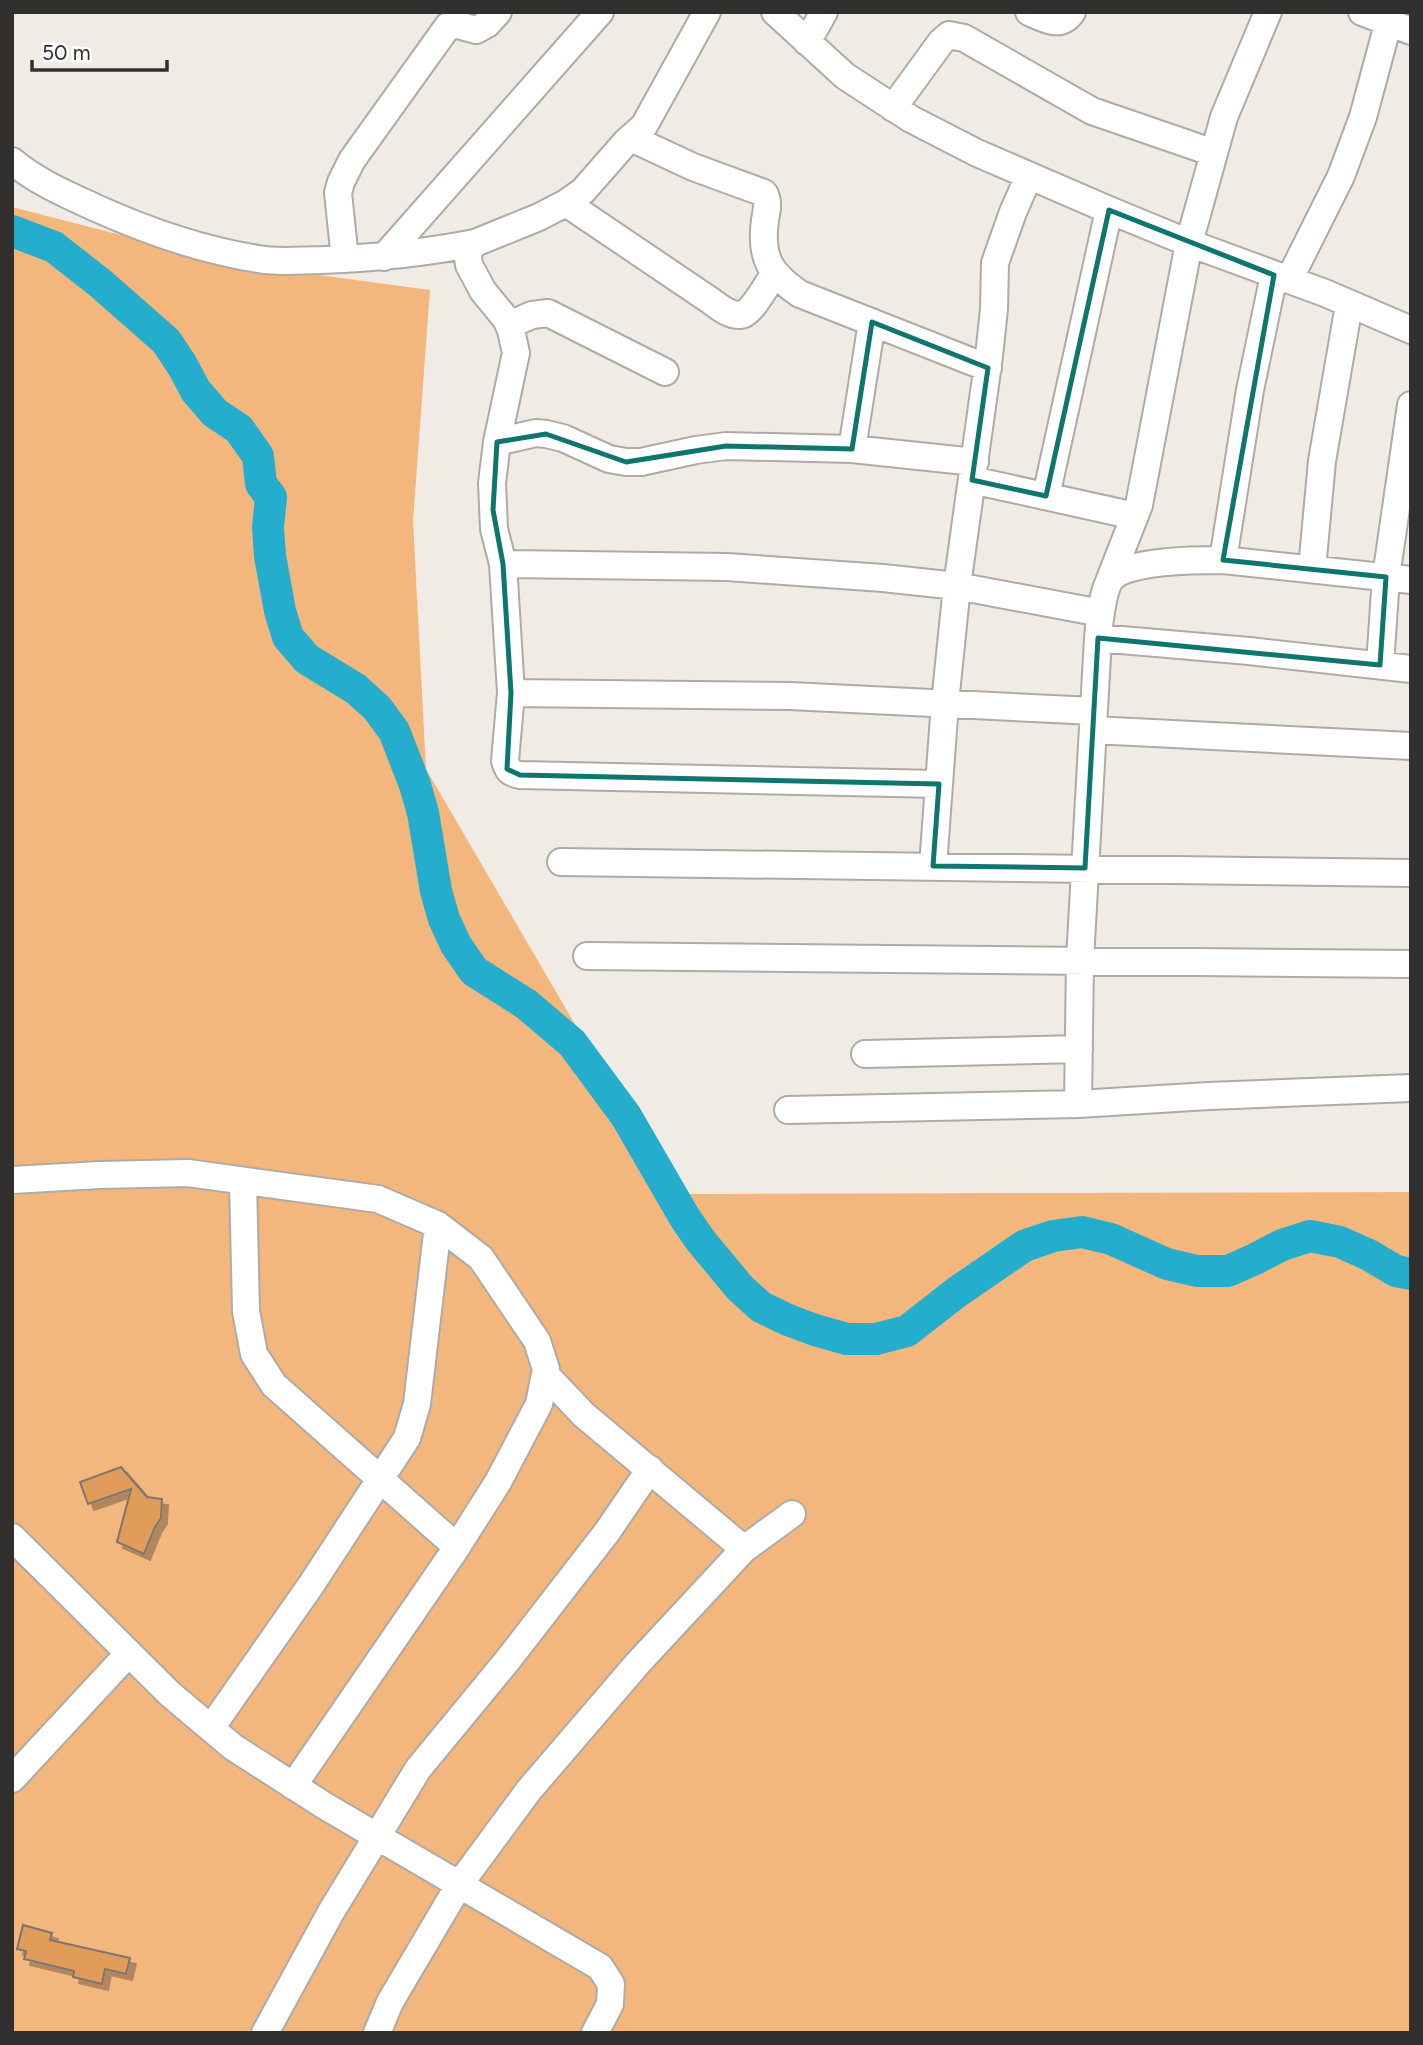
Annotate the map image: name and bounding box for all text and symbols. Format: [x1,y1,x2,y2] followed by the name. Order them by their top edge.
[32,28,166,72] scale bar
[42,40,91,65] text: 50 m

